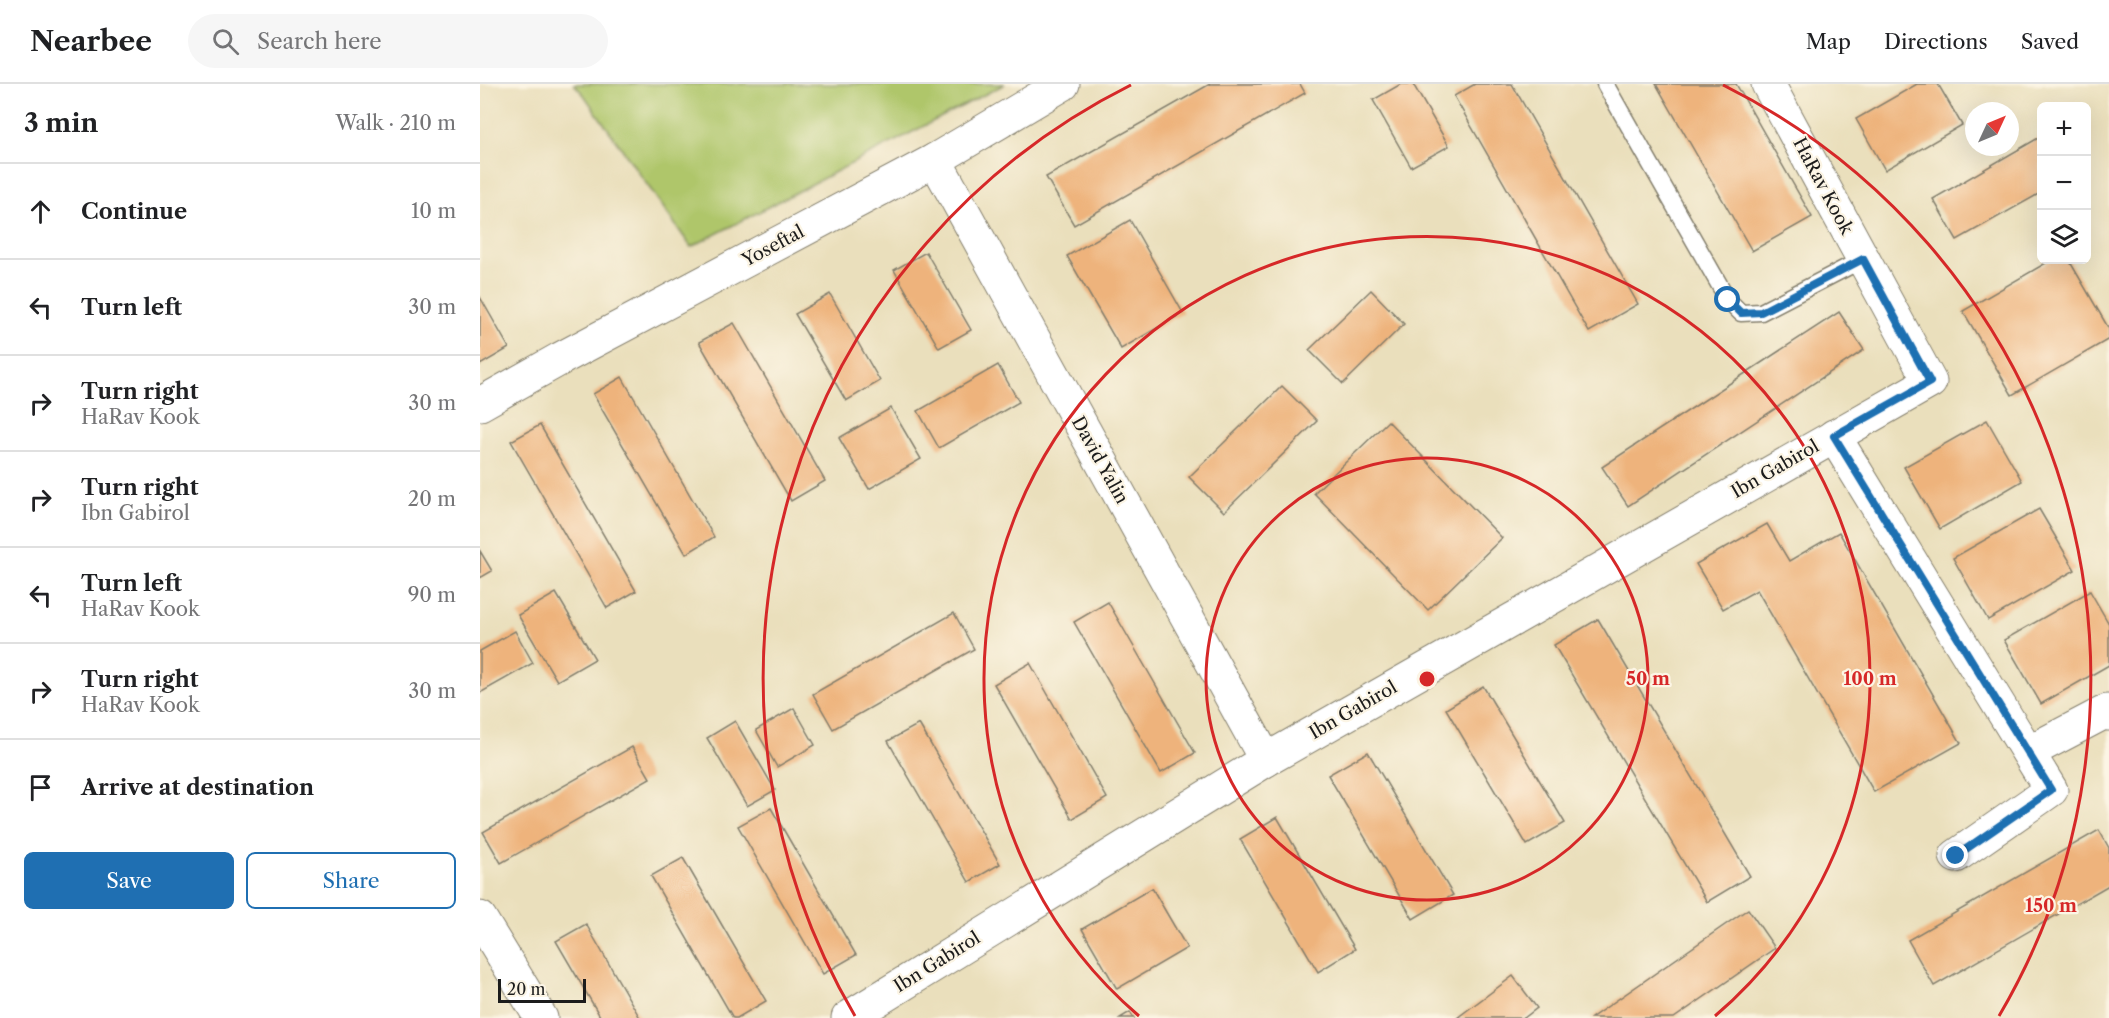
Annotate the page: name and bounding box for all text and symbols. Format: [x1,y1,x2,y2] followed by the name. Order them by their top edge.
[188,14,608,68] search box
[30,24,152,58] text: Nearbee
[209,25,242,58] icon: search
[257,28,382,55] text: Search here
[1806,29,1851,54] text: Map
[1884,29,1988,54] text: Directions
[2021,29,2079,54] text: Saved
[1965,102,2019,156] north arrow
[2037,102,2091,264] map controls
[2037,102,2091,156] button: +
[24,107,98,139] text: 3 min
[335,111,456,135] text: Walk · 210 m
[1788,134,1859,240] street label: HaRav Kook
[2037,156,2091,210] button: −
[24,195,57,228] icon: ahead
[81,198,187,225] text: Continue
[411,199,456,223] text: 10 m
[2037,210,2091,264] button: layers
[737,221,808,272] street label: Yoseftal
[1714,286,1740,312] route start
[24,291,57,324] icon: left
[81,294,182,321] text: Turn left
[408,295,456,319] text: 30 m
[81,378,199,405] text: Turn right
[24,387,57,420] icon: right
[408,391,456,415] text: 30 m
[81,405,200,429] text: HaRav Kook
[1067,412,1133,508] street label: David Yalin
[1727,435,1823,503] street label: Ibn Gabirol
[81,474,199,501] text: Turn right
[24,483,57,516] icon: right
[408,487,456,511] text: 20 m
[81,501,190,525] text: Ibn Gabirol
[81,570,182,597] text: Turn left
[24,579,57,612] icon: left
[408,583,456,607] text: 90 m
[81,597,200,621] text: HaRav Kook
[81,666,199,693] text: Turn right
[1626,668,1670,690] text: 50 m
[1843,668,1897,690] text: 100 m
[1417,669,1437,689] centre of rings
[24,675,57,708] icon: right
[1305,676,1401,744] street label: Ibn Gabirol
[408,679,456,703] text: 30 m
[81,693,200,717] text: HaRav Kook
[24,771,57,804] icon: arrive
[81,774,314,801] text: Arrive at destination
[1942,842,1968,868] route end
[24,852,234,909] button: Save
[246,852,456,909] button: Share
[2025,895,2077,917] text: 150 m
[890,927,984,997] street label: Ibn Gabirol
[498,976,586,1004] scale bar
[507,979,546,999] text: 20 m

